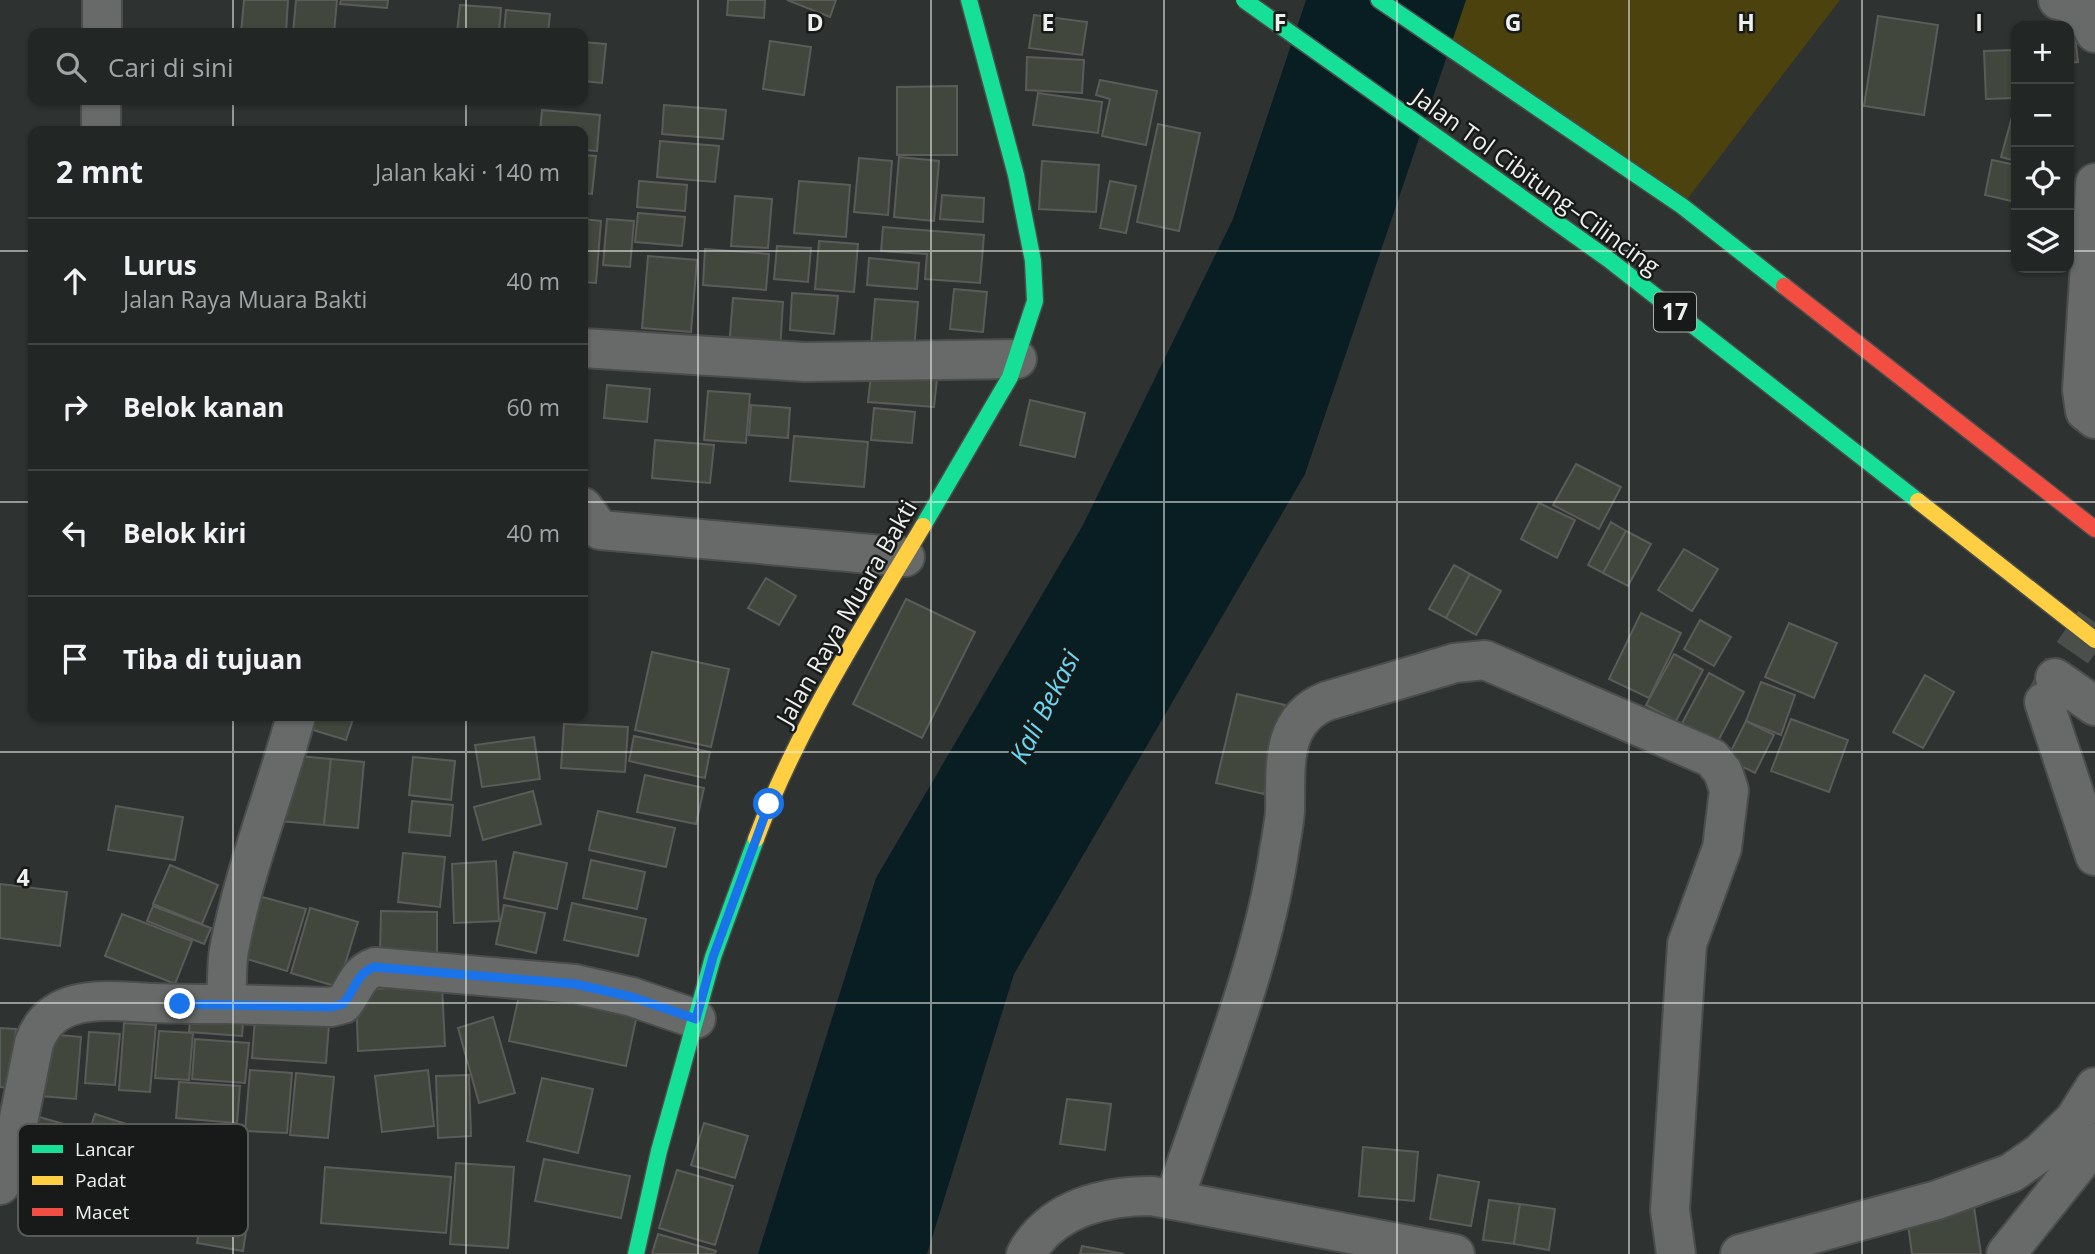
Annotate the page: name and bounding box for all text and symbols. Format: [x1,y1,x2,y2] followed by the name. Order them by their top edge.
[806,6,824,38] text: D
[1042,6,1054,38] text: E
[1274,6,1286,38] text: F
[1505,6,1521,38] text: G
[1737,6,1755,38] text: H
[1975,6,1983,38] text: I
[2011,21,2074,273] map controls
[2011,21,2074,84] button: +
[28,28,588,105] search box
[52,48,90,86] icon: search
[108,49,233,85] text: Cari di sini
[1405,79,1667,282] street label: Jalan Tol Cibitung–Cilincing
[2011,84,2074,147] button: −
[2011,147,2074,210] button: locate
[56,151,143,192] text: 2 mnt
[375,156,560,188] text: Jalan kaki · 140 m
[2011,210,2074,273] button: layers
[123,247,197,283] text: Lurus
[56,262,94,300] icon: ahead
[506,265,560,297] text: 40 m
[123,283,367,315] text: Jalan Raya Muara Bakti
[1654,292,1696,332] road number: 17
[56,388,94,426] icon: right
[123,389,284,425] text: Belok kanan
[506,391,560,423] text: 60 m
[767,494,924,733] street label: Jalan Raya Muara Bakti
[56,514,94,552] icon: left
[123,515,247,551] text: Belok kiri
[506,517,560,549] text: 40 m
[56,640,94,678] icon: arrive
[123,641,302,677] text: Tiba di tujuan
[1000,643,1088,769] water label: Kali Bekasi
[753,788,784,819] route start
[16,861,30,893] text: 4
[164,988,195,1019] route end
[18,1124,248,1236] legend
[75,1136,135,1162] text: Lancar
[75,1167,126,1193] text: Padat
[75,1199,129,1225] text: Macet

